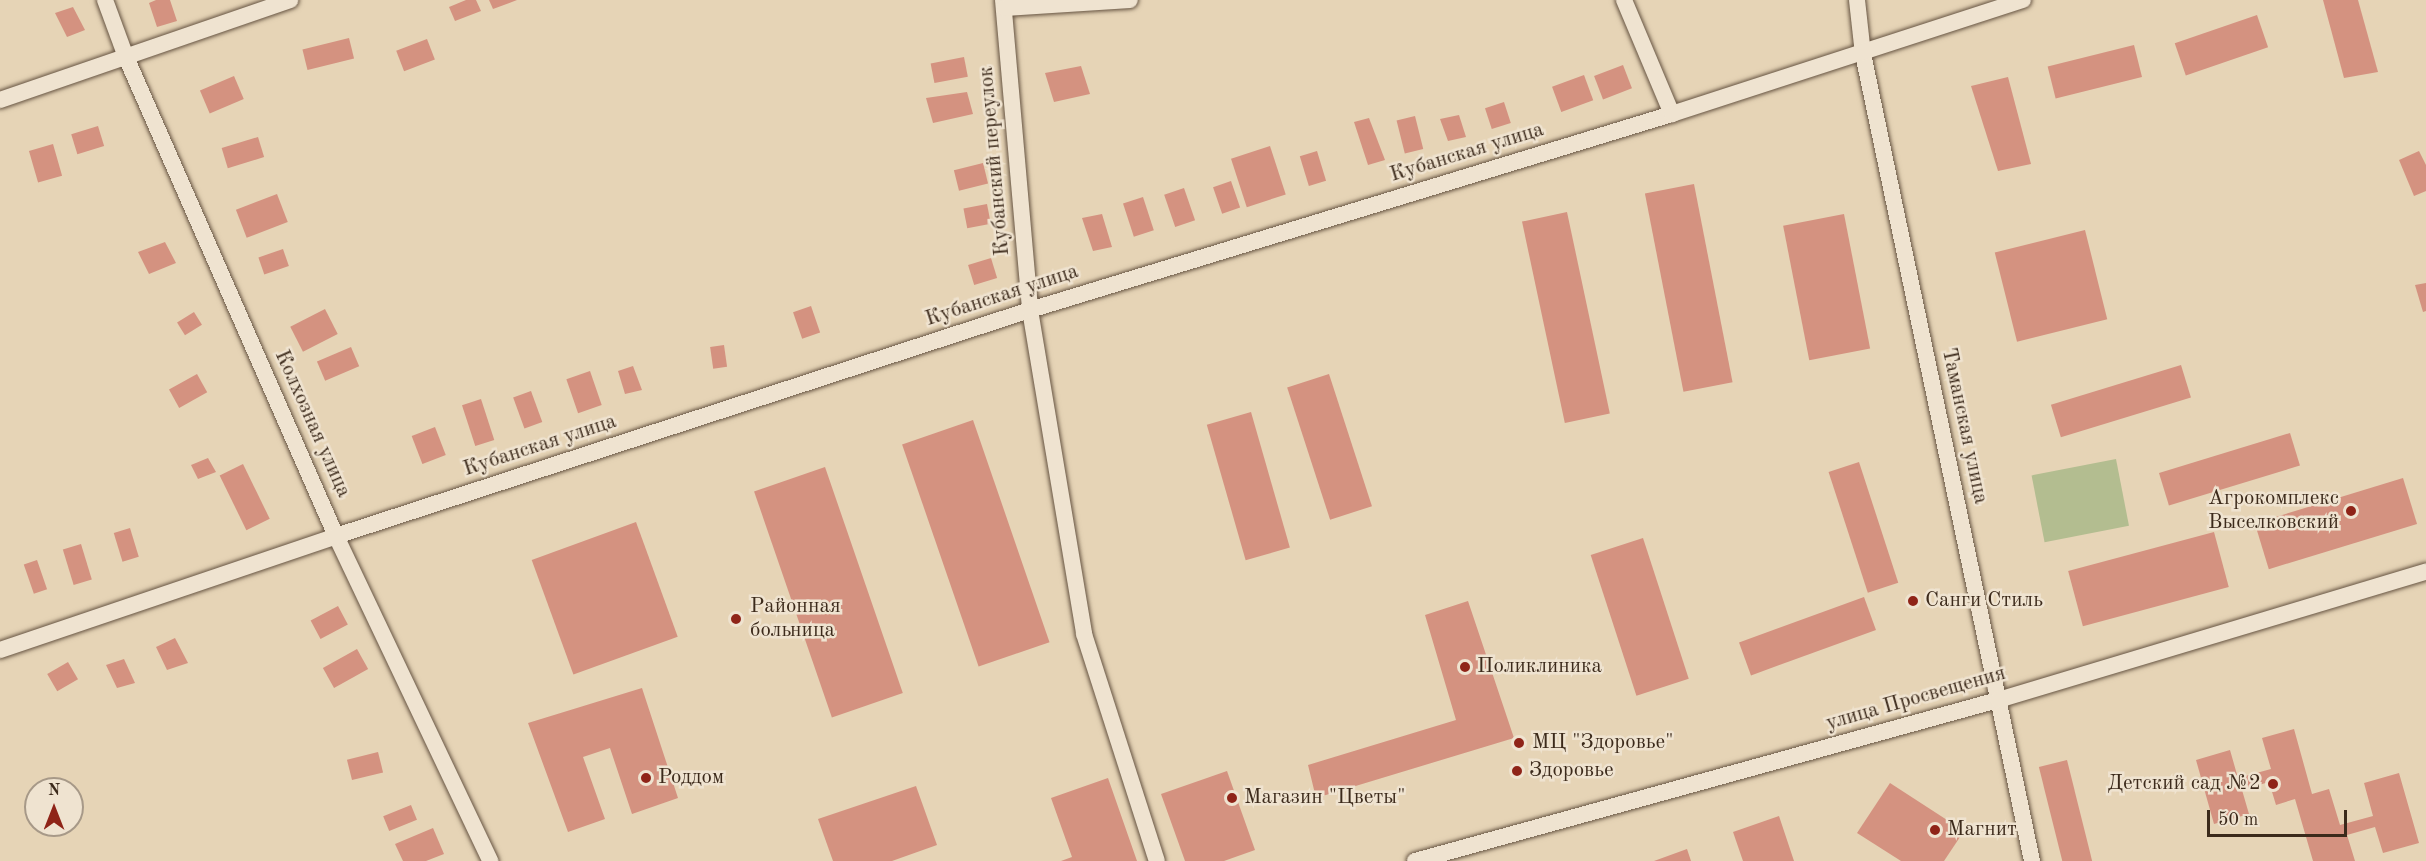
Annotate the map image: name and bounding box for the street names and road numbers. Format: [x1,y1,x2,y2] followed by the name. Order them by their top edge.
[974,65,1016,257] street label: Кубанский переулок
[1387,118,1547,188] street label: Кубанская улица
[922,259,1082,333] street label: Кубанская улица
[268,346,356,502] street label: Колхозная улица
[1935,346,1993,506] street label: Таманская улица
[460,409,620,483] street label: Кубанская улица
[1823,661,2009,737] street label: улица Просвещения

